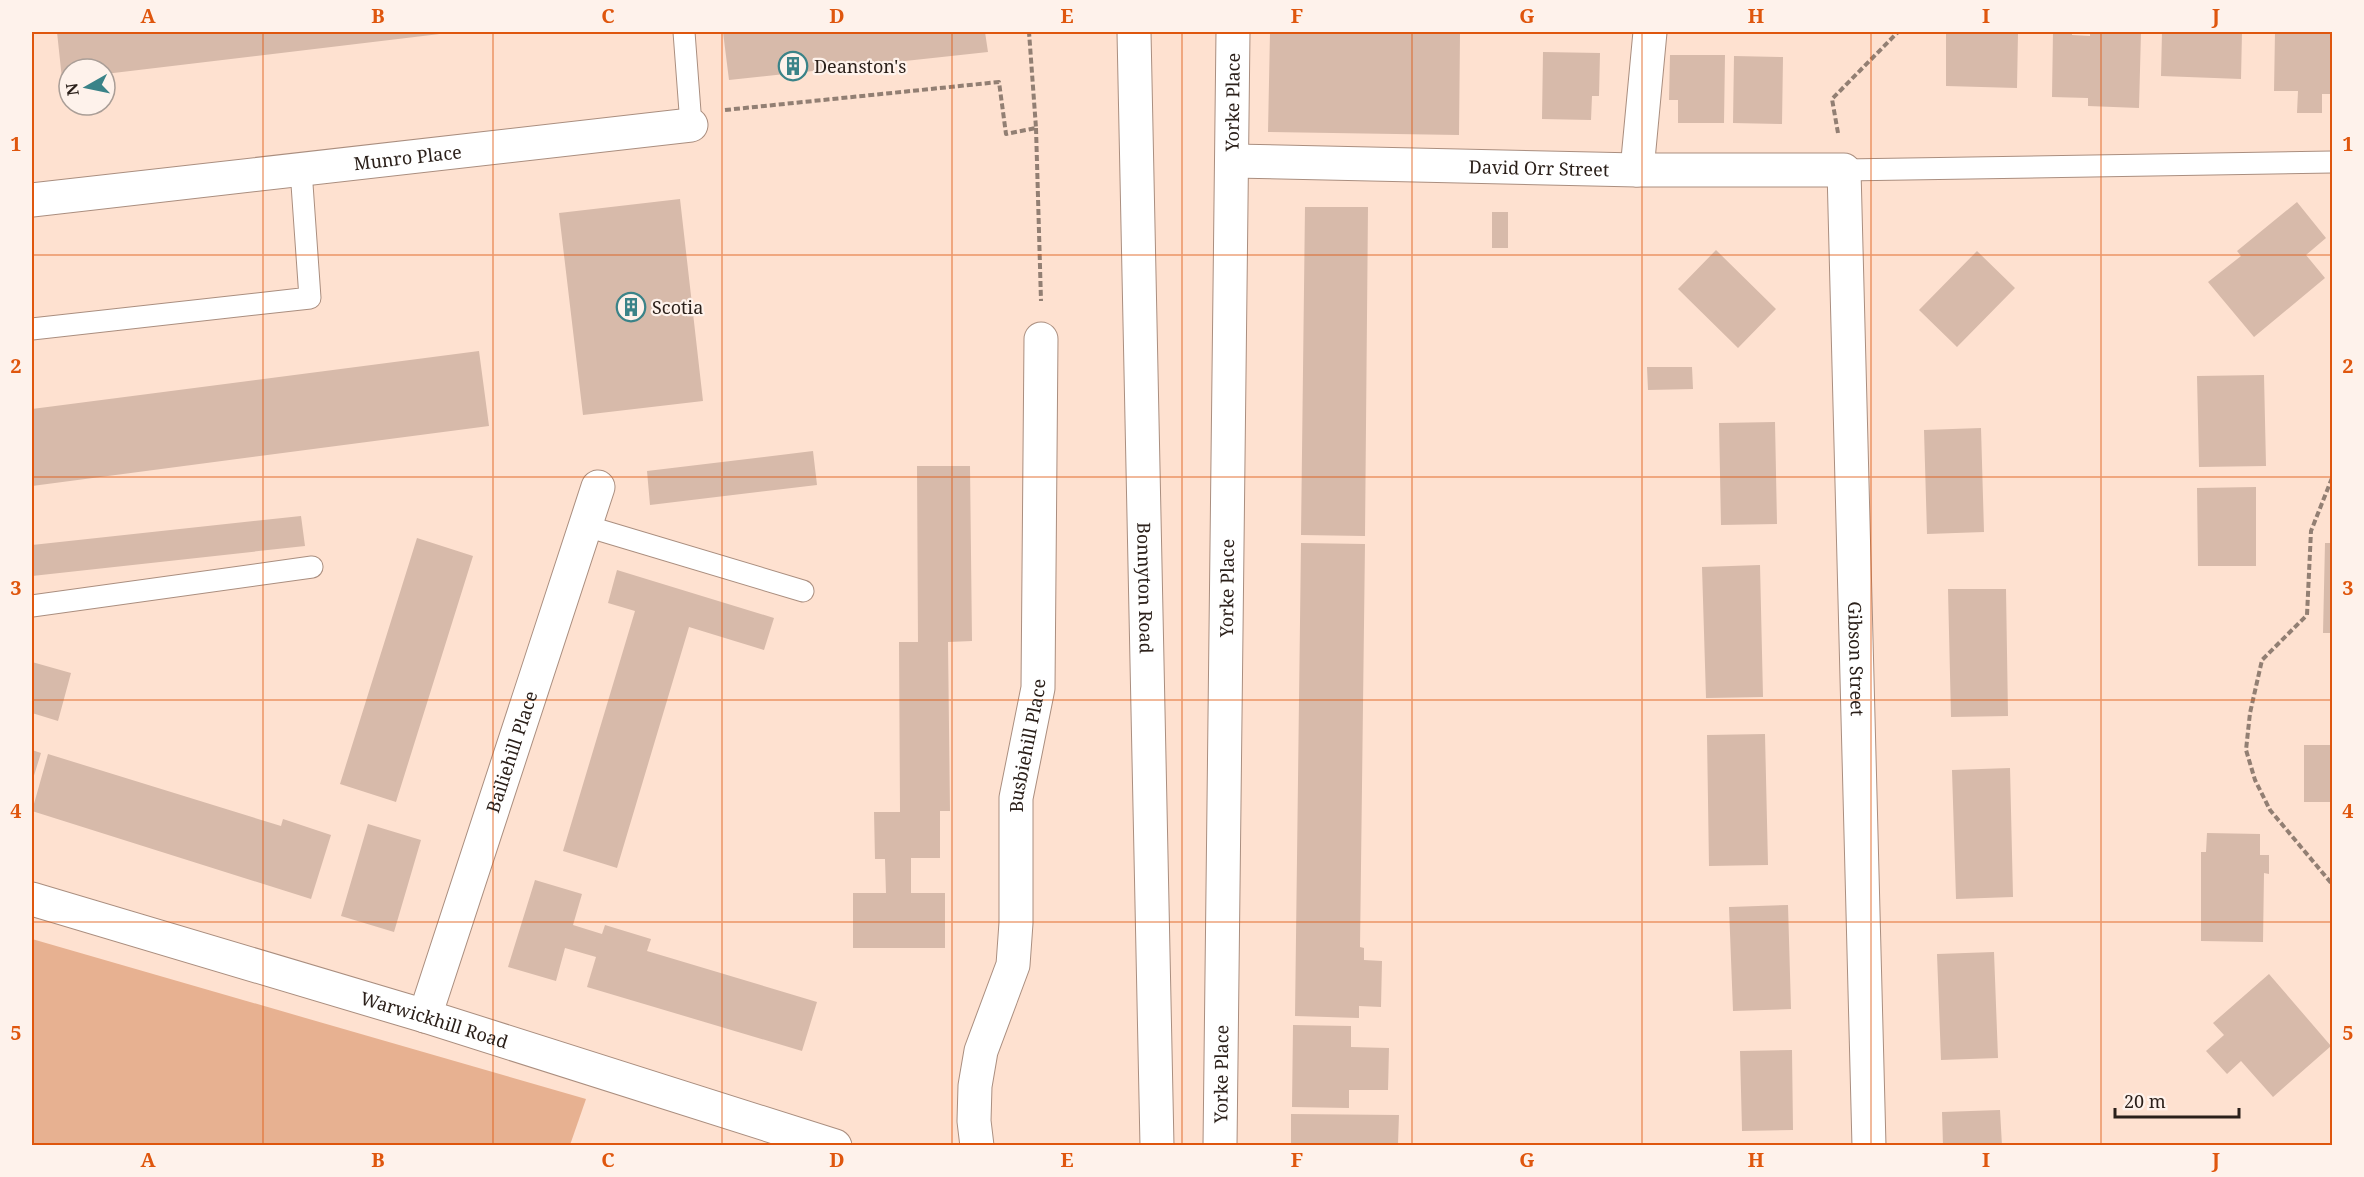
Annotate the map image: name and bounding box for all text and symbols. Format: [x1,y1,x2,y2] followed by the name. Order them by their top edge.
[140,2,156,29] text: A
[371,2,385,29] text: B
[601,2,615,29] text: C
[829,2,845,29] text: D
[1060,2,1074,29] text: E
[1291,2,1303,29] text: F
[1519,2,1535,29] text: G
[1748,2,1764,29] text: H
[1982,2,1990,29] text: I
[2211,2,2220,29] text: J
[777,50,809,82] building icon: Deanston's
[1220,53,1245,152] street label: Yorke Place
[814,54,906,78] place label: Deanston's
[57,57,117,117] north arrow
[60,81,84,97] text: N
[10,130,22,157] text: 1
[2342,130,2354,157] text: 1
[352,139,463,175] street label: Munro Place
[1468,154,1609,181] street label: David Orr Street
[615,291,647,323] building icon: Scotia
[652,295,703,319] place label: Scotia
[10,352,22,379] text: 2
[2342,352,2354,379] text: 2
[1132,522,1159,654] street label: Bonnyton Road
[1214,539,1239,638] street label: Yorke Place
[10,574,22,601] text: 3
[2342,574,2354,601] text: 3
[1843,601,1870,716] street label: Gibson Street
[1004,679,1050,813] street label: Busbiehill Place
[480,688,543,816] street label: Bailiehill Place
[10,797,22,824] text: 4
[2342,797,2354,824] text: 4
[358,985,511,1054] street label: Warwickhill Road
[10,1019,22,1046] text: 5
[2342,1019,2354,1046] text: 5
[1208,1025,1233,1124] street label: Yorke Place
[2115,1081,2240,1119] scale bar
[2124,1089,2166,1113] text: 20 m
[140,1146,156,1173] text: A
[371,1146,385,1173] text: B
[601,1146,615,1173] text: C
[829,1146,845,1173] text: D
[1060,1146,1074,1173] text: E
[1291,1146,1303,1173] text: F
[1519,1146,1535,1173] text: G
[1748,1146,1764,1173] text: H
[1982,1146,1990,1173] text: I
[2211,1146,2220,1173] text: J

